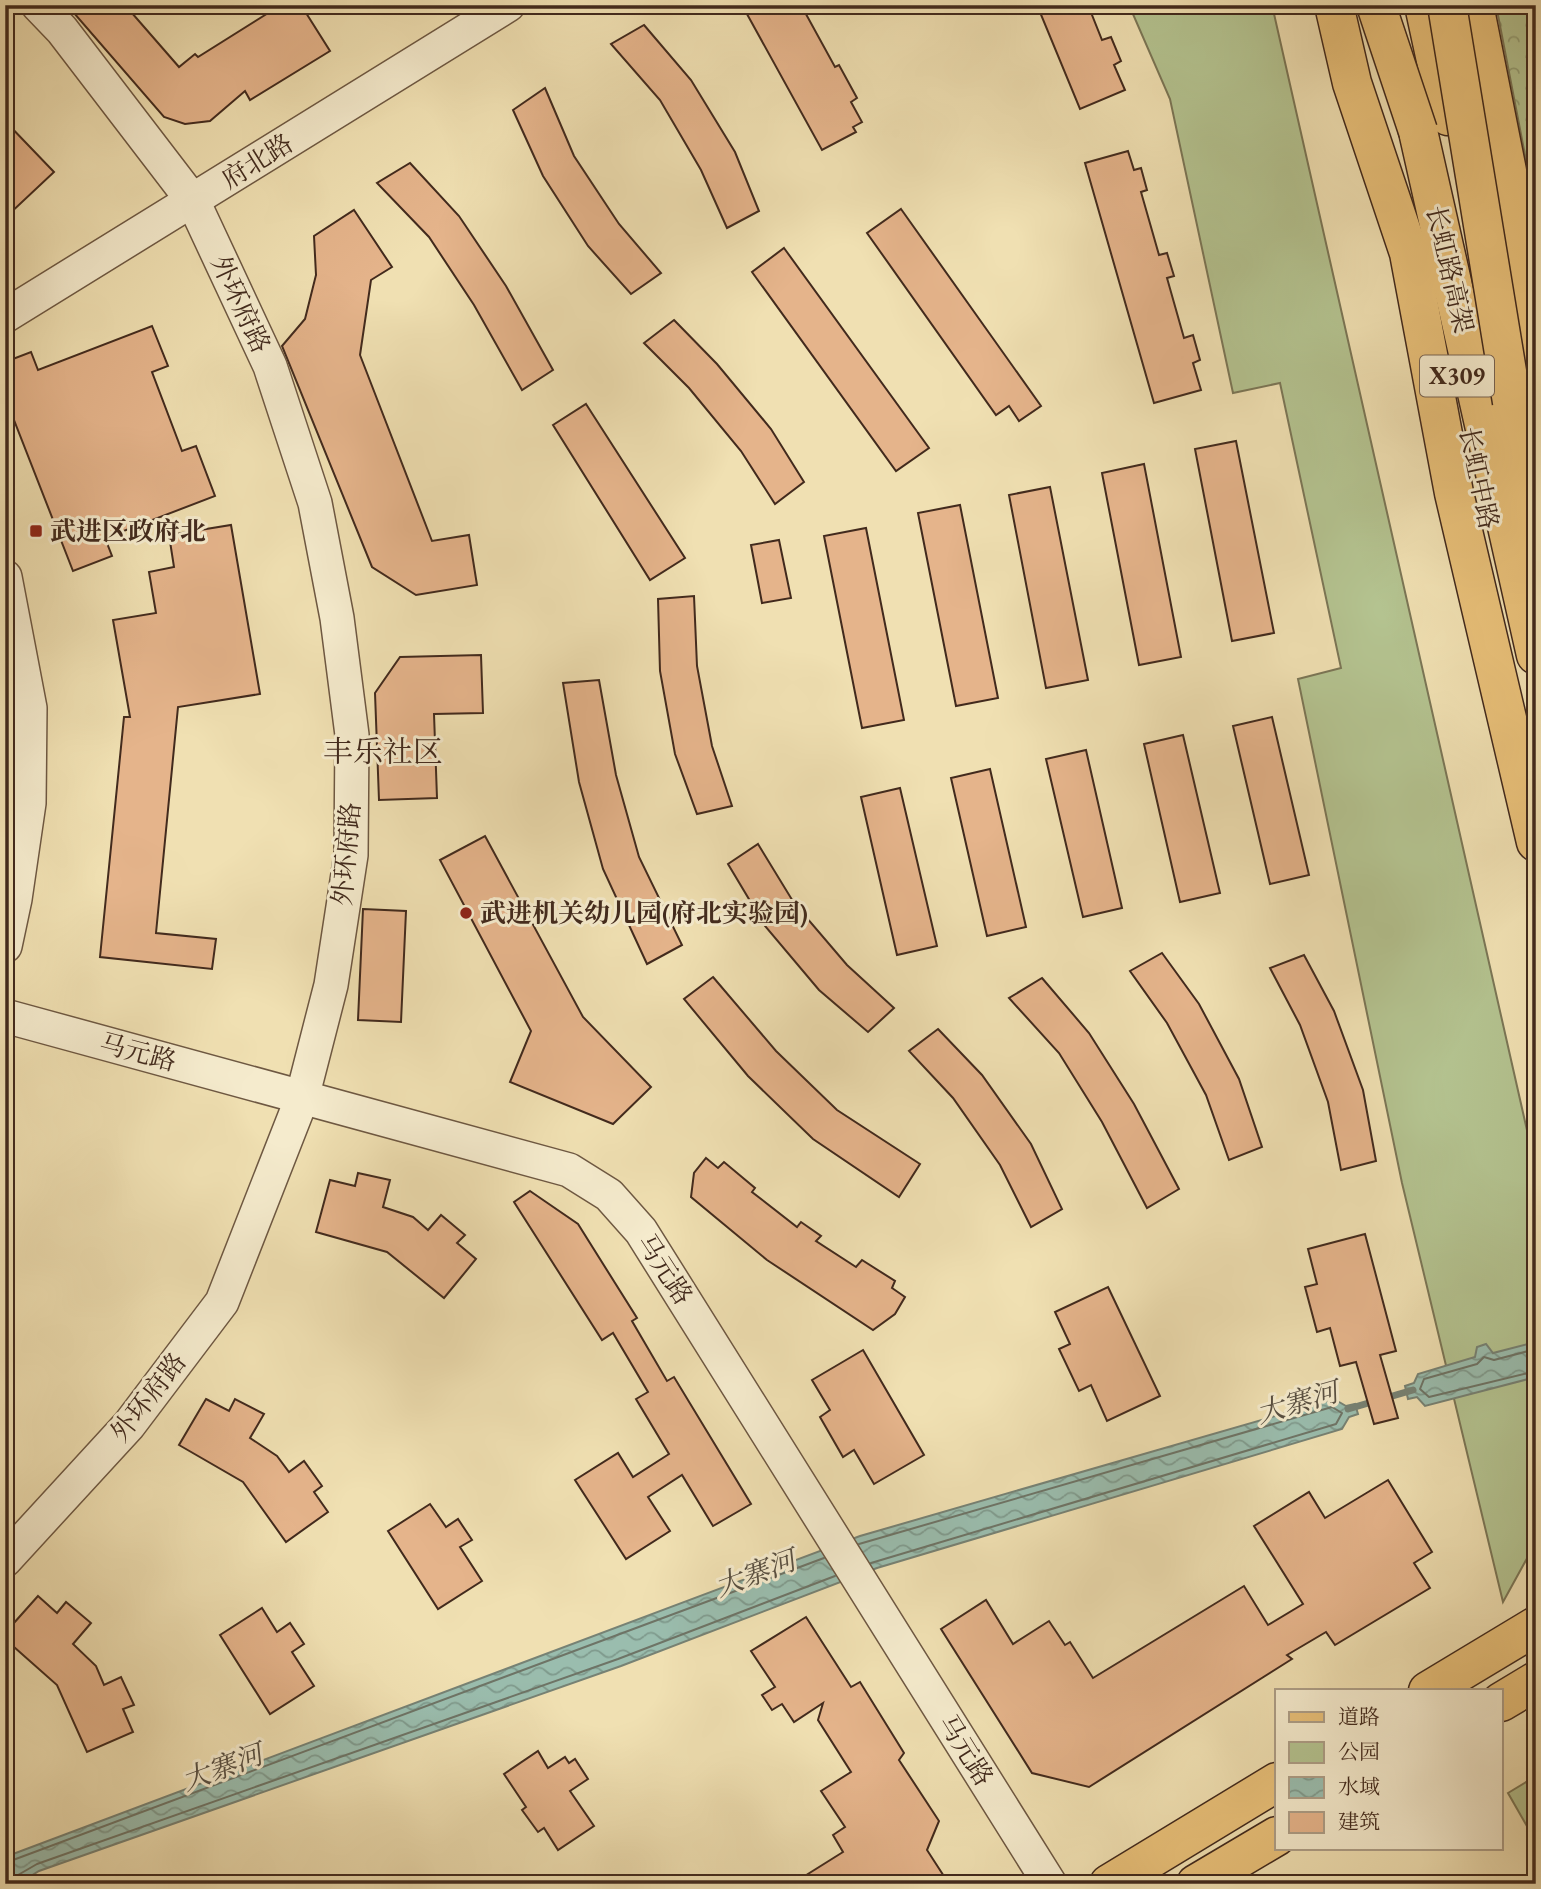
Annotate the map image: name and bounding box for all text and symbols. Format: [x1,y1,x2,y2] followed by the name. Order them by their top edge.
[215,126,299,196] street label: 府北路
[1419,202,1481,336] street label: 长虹路高架
[204,250,278,358] street label: 外环府路
[1420,356,1494,396] road number: X309
[1452,424,1506,532] street label: 长虹中路
[50,514,206,548] place label: 武进区政府北
[28,523,44,539] marker: 武进区政府北
[323,732,443,771] district label: 丰乐社区
[325,801,367,907] street label: 外环府路
[480,896,808,930] place label: 武进机关幼儿园(府北实验园)
[458,905,474,921] marker: 武进机关幼儿园(府北实验园)
[96,1025,180,1079] street label: 马元路
[629,1227,701,1311] street label: 马元路
[103,1346,193,1448] street label: 外环府路
[1252,1372,1347,1431] water label: 大寨河
[709,1540,805,1604] water label: 大寨河
[1275,1689,1502,1850] legend
[1338,1703,1380,1730] text: 道路
[931,1708,1001,1792] street label: 马元路
[176,1734,272,1798] water label: 大寨河
[1338,1738,1380,1765] text: 公园
[1338,1773,1380,1800] text: 水域
[1338,1808,1380,1835] text: 建筑

